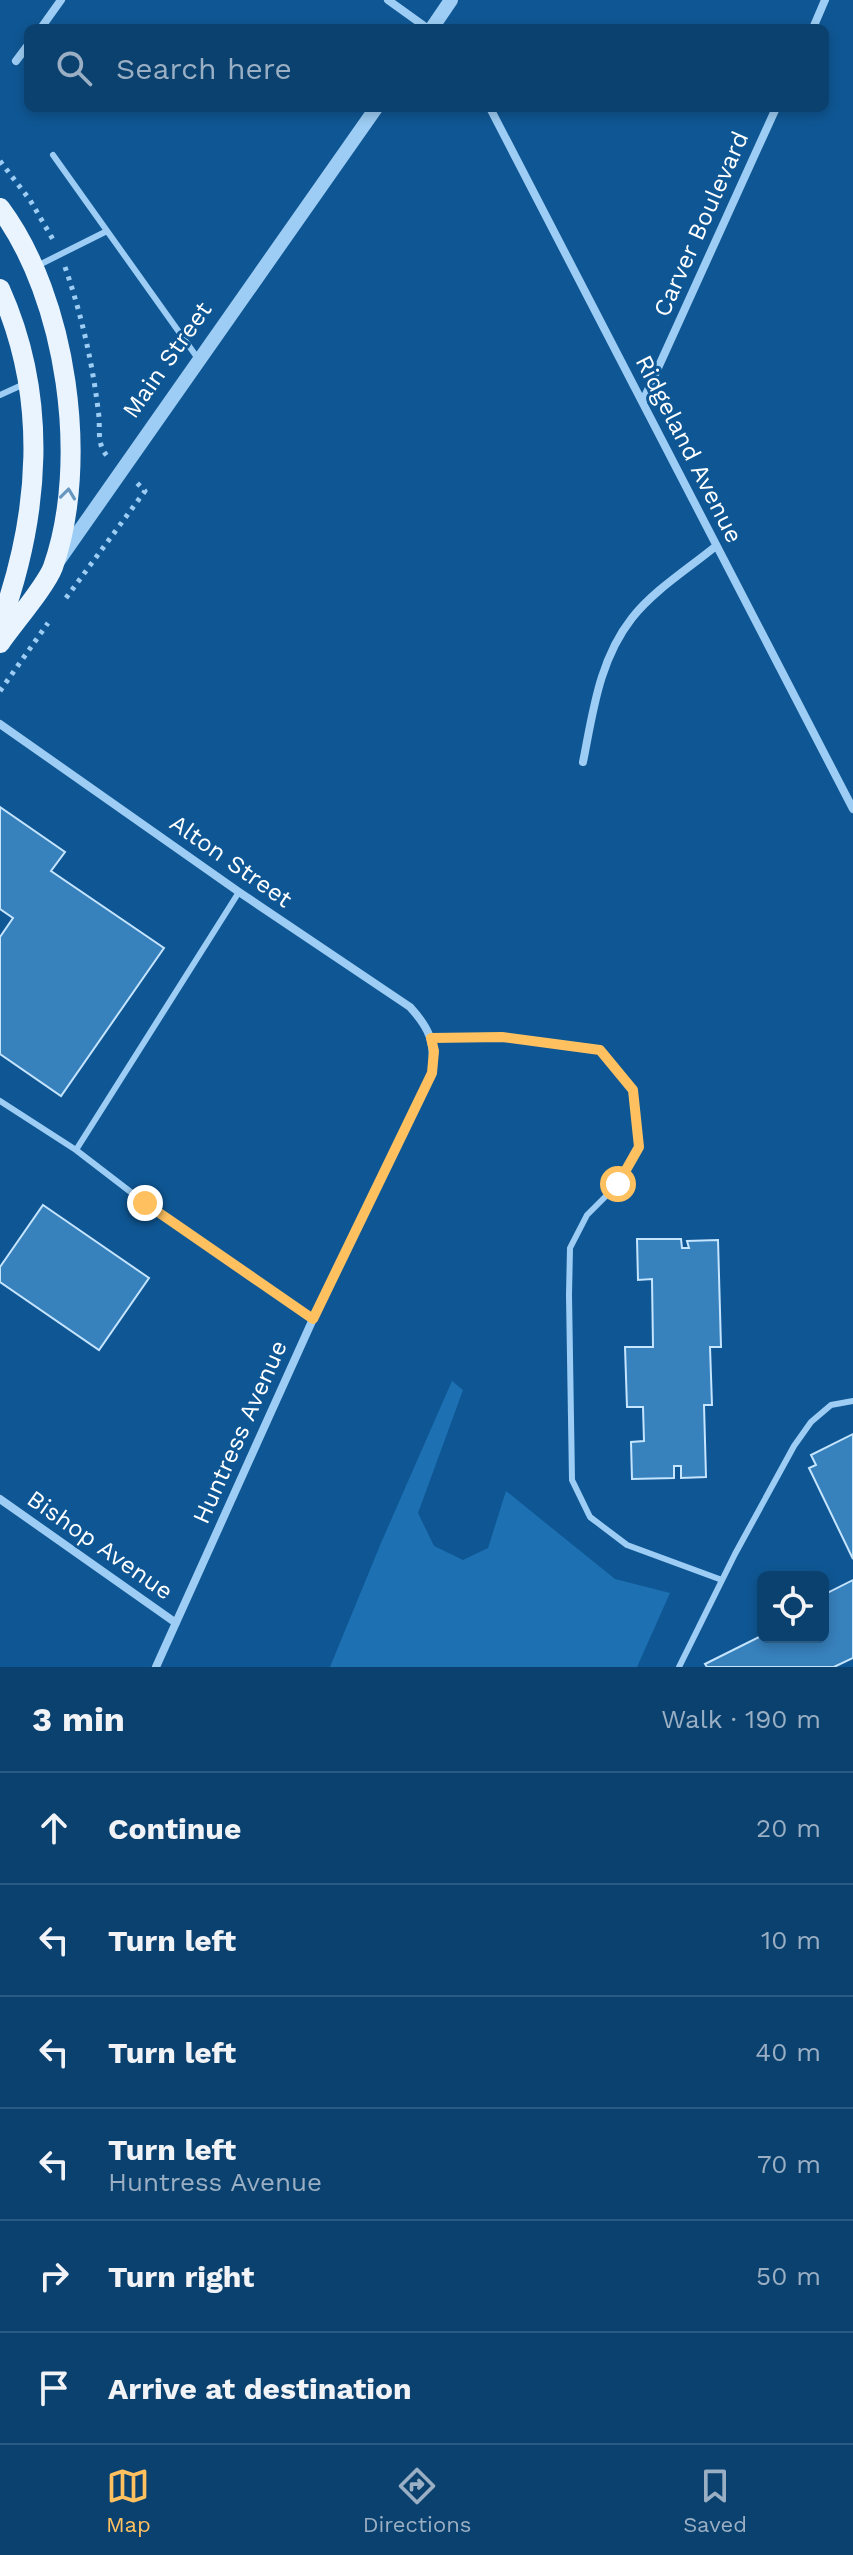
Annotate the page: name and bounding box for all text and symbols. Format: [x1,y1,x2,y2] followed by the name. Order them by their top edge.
[24,24,829,112] search box
[52,46,96,90] icon: search
[116,51,292,86] text: Search here
[648,127,754,321] street label: Carver Boulevard
[117,296,217,424] street label: Main Street
[630,350,748,548] street label: Ridgeland Avenue
[60,488,77,501] one-way arrow
[165,809,297,913] street label: Alton Street
[600,1166,636,1202] route start
[127,1185,163,1221] route end
[187,1336,293,1528] street label: Huntress Avenue
[22,1484,178,1606] street label: Bishop Avenue
[757,1571,829,1643] map controls
[757,1571,829,1643] button: locate
[32,1699,125,1739] text: 3 min
[661,1704,821,1734] text: Walk · 190 m
[32,1806,76,1850] icon: ahead
[108,1811,241,1846] text: Continue
[756,1813,821,1843] text: 20 m
[32,1918,76,1962] icon: left
[108,1923,236,1958] text: Turn left
[761,1925,821,1955] text: 10 m
[32,2030,76,2074] icon: left
[108,2035,236,2070] text: Turn left
[755,2037,821,2067] text: 40 m
[108,2132,236,2167] text: Turn left
[32,2142,76,2186] icon: left
[757,2149,821,2179] text: 70 m
[108,2167,322,2197] text: Huntress Avenue
[32,2254,76,2298] icon: right
[108,2259,254,2294] text: Turn right
[756,2261,821,2291] text: 50 m
[32,2366,76,2410] icon: arrive
[108,2371,412,2406] text: Arrive at destination
[106,2464,151,2537] tab: Map
[363,2464,471,2537] tab: Directions
[683,2464,747,2537] tab: Saved

